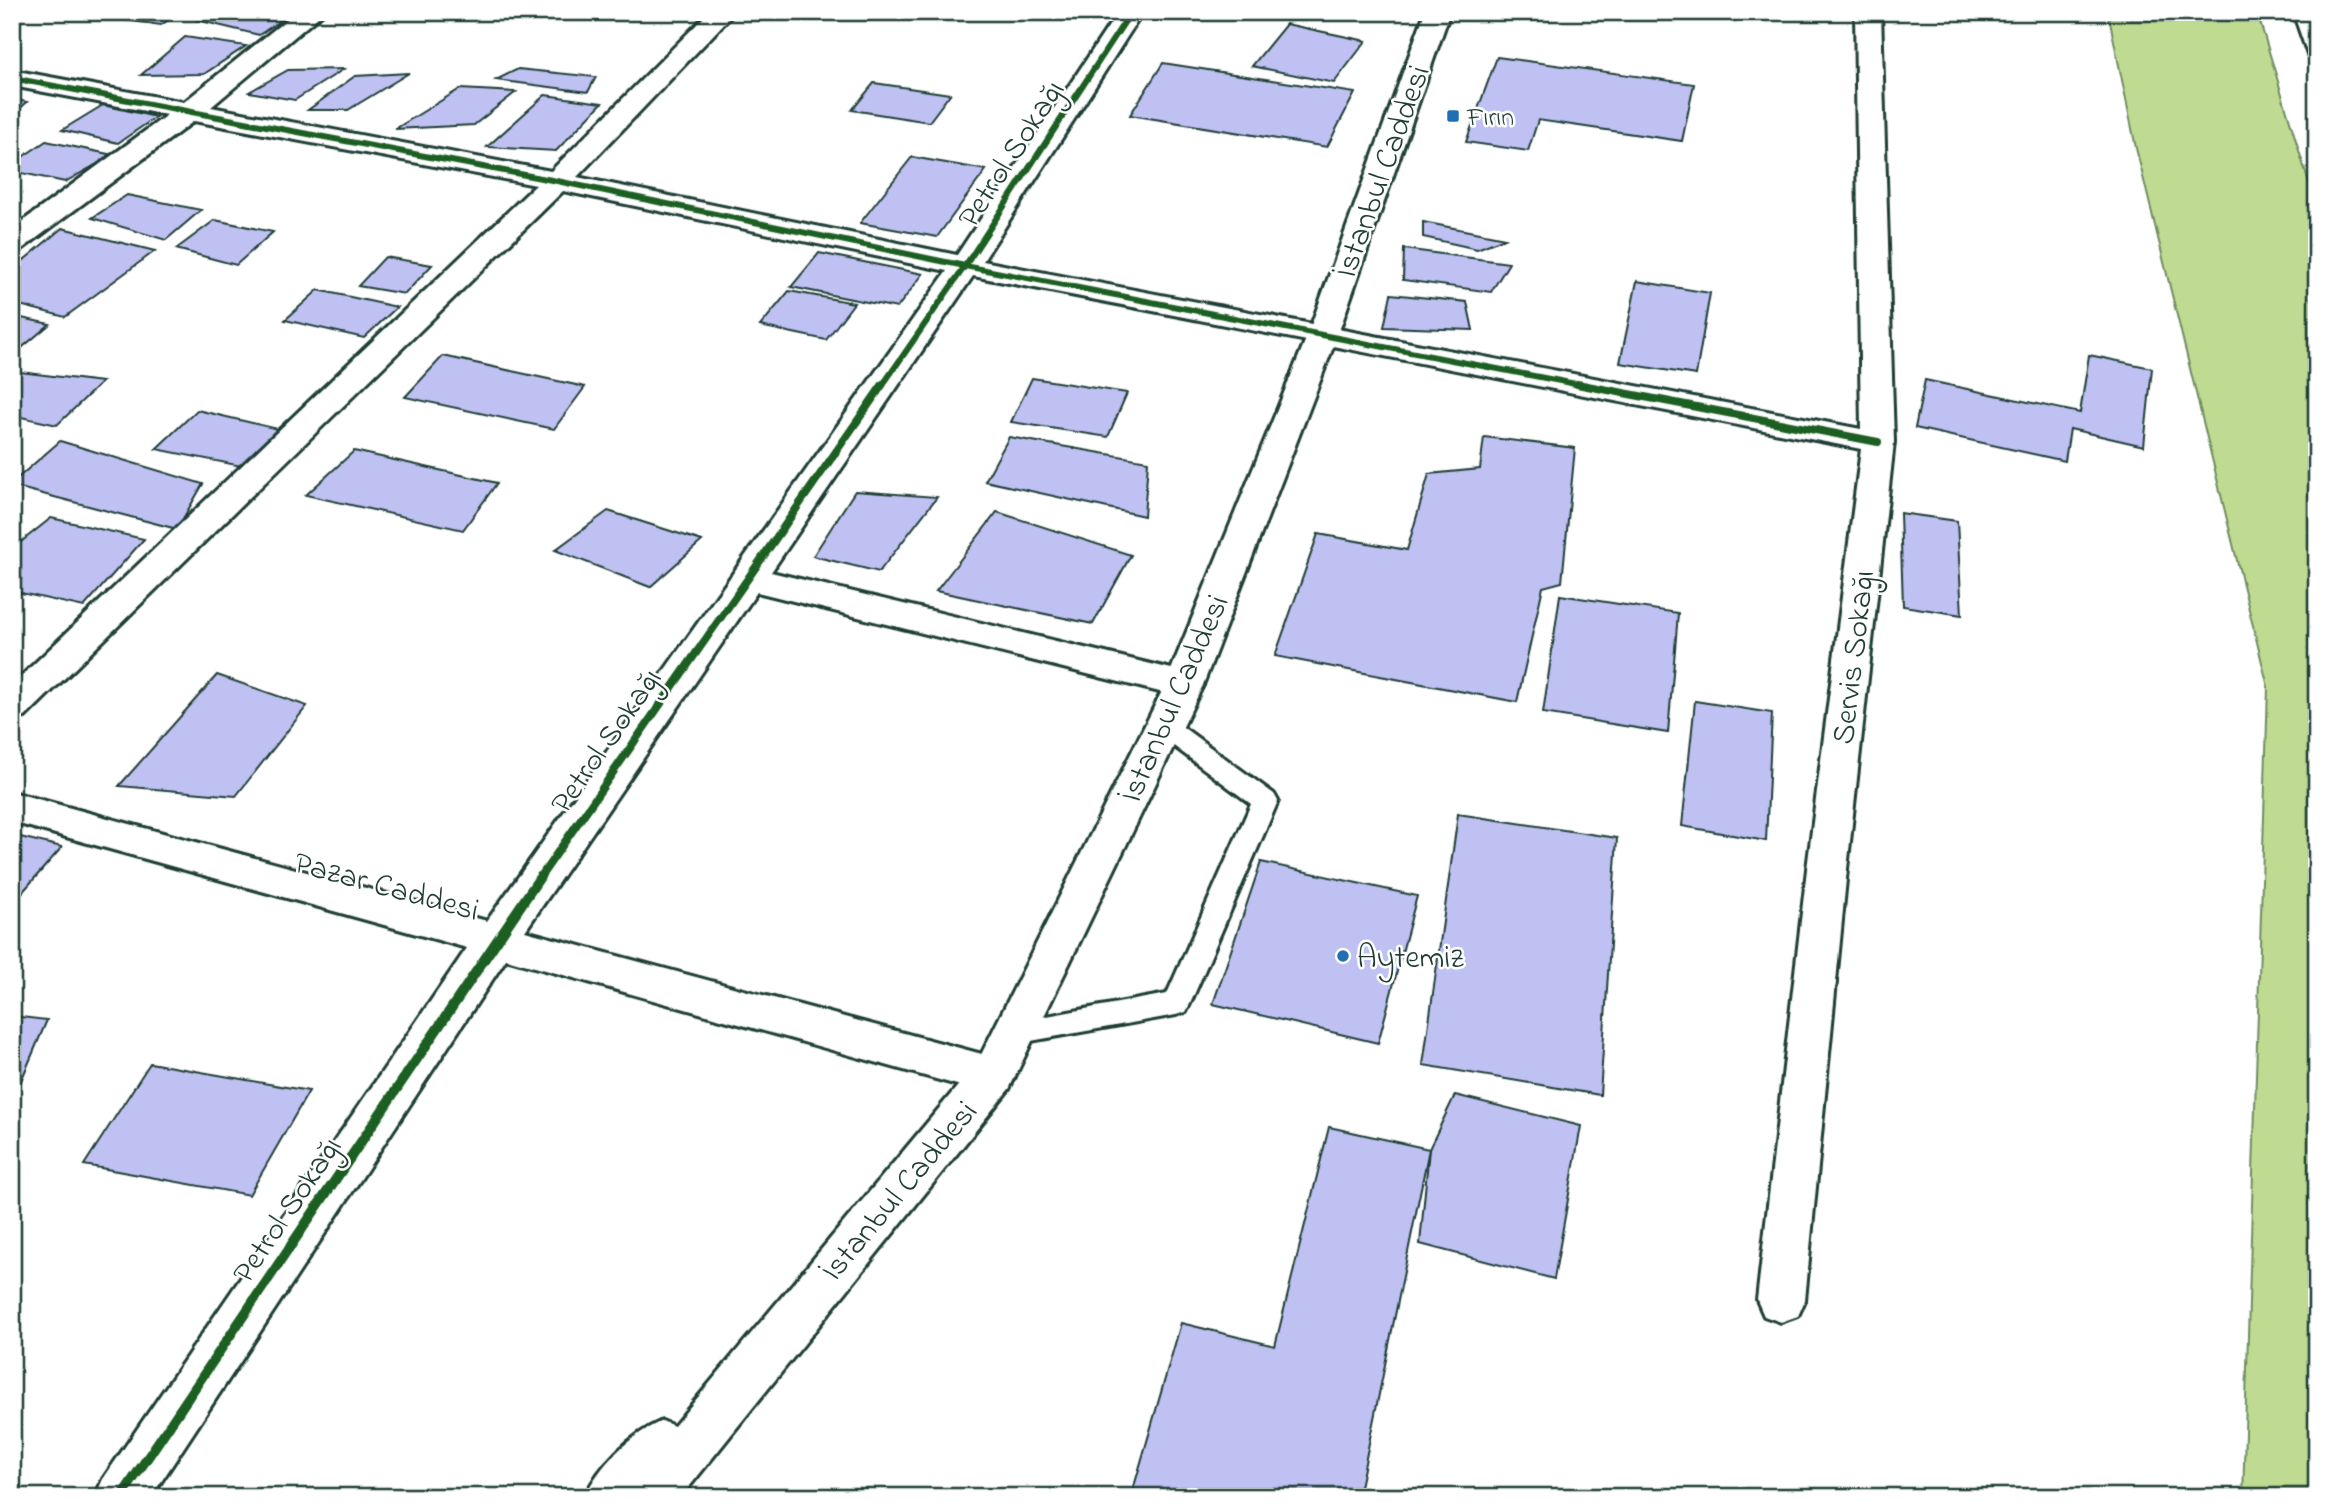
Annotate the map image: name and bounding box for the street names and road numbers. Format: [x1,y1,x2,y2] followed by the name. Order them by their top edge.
[1324,59,1445,285] street label: İstanbul Caddesi
[947,72,1079,239] street label: Petrol Sokağı
[1821,568,1890,747] street label: Servis Sokağı
[1109,588,1243,811] street label: İstanbul Caddesi
[540,660,676,825] street label: Petrol Sokağı
[288,841,484,936] street label: Pazar Caddesi
[811,1092,990,1293] street label: İstanbul Caddesi
[222,1128,356,1294] street label: Petrol Sokağı

